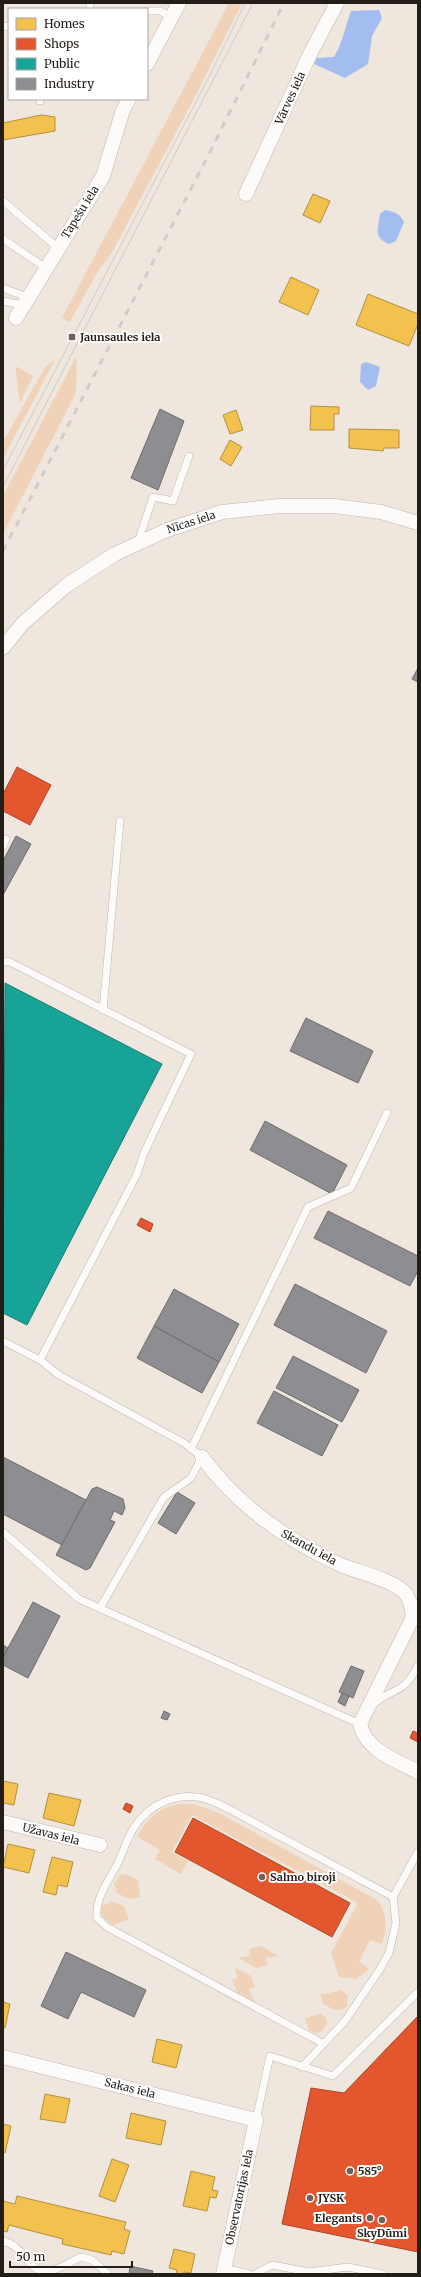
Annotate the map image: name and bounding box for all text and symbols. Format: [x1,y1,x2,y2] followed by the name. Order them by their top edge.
[8,8,148,100] legend
[44,16,85,31] text: Homes
[44,36,79,51] text: Shops
[44,56,80,71] text: Public
[271,69,308,128] street label: Vārves iela
[44,76,94,91] text: Industry
[58,183,102,241] street label: Tapešu iela
[79,330,161,344] place label: Jaunsaules iela
[67,332,77,342] marker: Jaunsaules iela
[165,508,217,536] street label: Nīcas iela
[279,1526,339,1568] street label: Skandu iela
[21,1820,81,1848] street label: Užavas iela
[270,1870,336,1884] place label: Salmo biroji
[257,1872,267,1882] marker: Salmo biroji
[103,2075,157,2101] street label: Sakas iela
[222,2148,256,2246] street label: Observatorijas iela
[358,2164,382,2178] place label: 585°
[345,2166,355,2176] marker: 585°
[317,2191,345,2205] place label: JYSK
[305,2193,315,2203] marker: JYSK
[315,2211,362,2225] place label: Elegants
[365,2213,375,2223] marker: Elegants
[377,2215,387,2225] marker: SkyDūmi
[357,2226,407,2240] place label: SkyDūmi
[10,2243,132,2269] scale bar
[16,2249,45,2264] text: 50 m

